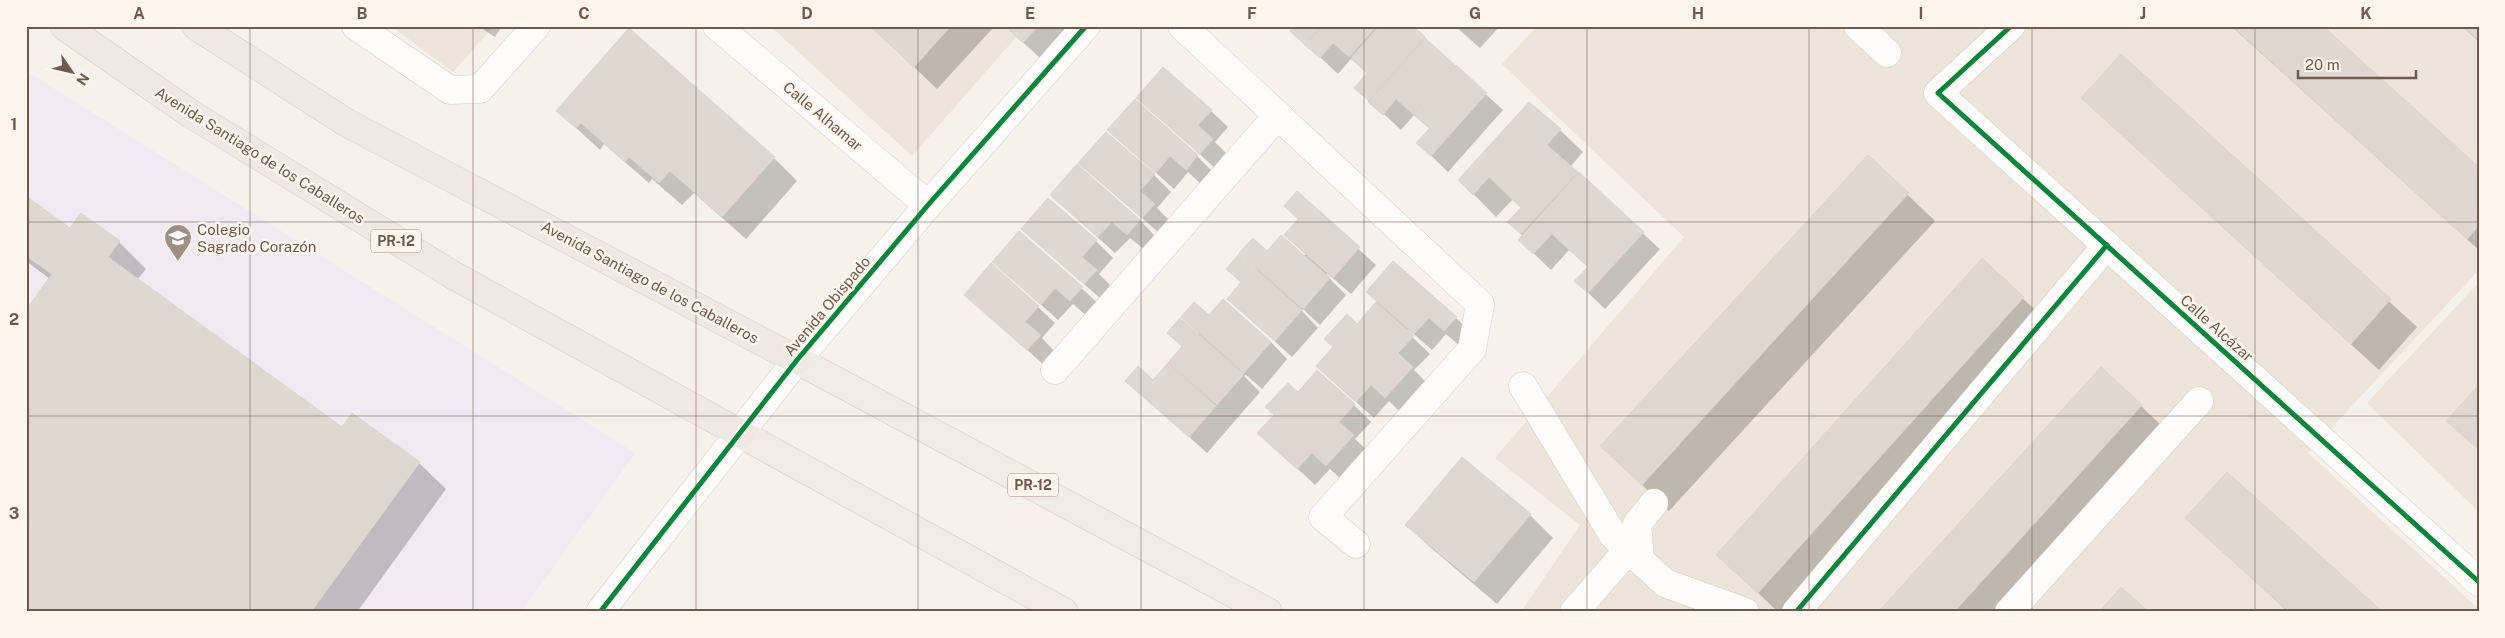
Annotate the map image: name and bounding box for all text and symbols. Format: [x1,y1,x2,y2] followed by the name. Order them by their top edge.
[133,4,145,23] text: A
[357,4,368,23] text: B
[578,4,590,23] text: C
[801,4,813,23] text: D
[1025,4,1035,23] text: E
[1247,4,1257,23] text: F
[1469,4,1481,23] text: G
[1692,4,1704,23] text: H
[1919,4,1923,23] text: I
[2140,4,2146,23] text: J
[2360,4,2372,23] text: K
[48,48,98,98] north arrow
[2298,48,2415,80] scale bar
[2305,56,2340,73] text: 20 m
[73,70,92,88] text: N
[780,78,866,154] street label: Calle Alhamar
[152,83,368,227] street label: Avenida Santiago de los Caballeros
[11,115,17,134] text: 1
[539,217,761,347] street label: Avenida Santiago de los Caballeros
[197,221,316,255] place label: Colegio Sagrado Corazón
[163,223,193,262] school or university icon: Colegio Sagrado Corazón
[371,230,421,252] road number: PR-12
[780,253,874,359] street label: Avenida Obispado
[2177,291,2257,365] street label: Calle Alcázar
[9,310,19,329] text: 2
[1008,474,1058,496] road number: PR-12
[9,504,19,523] text: 3

